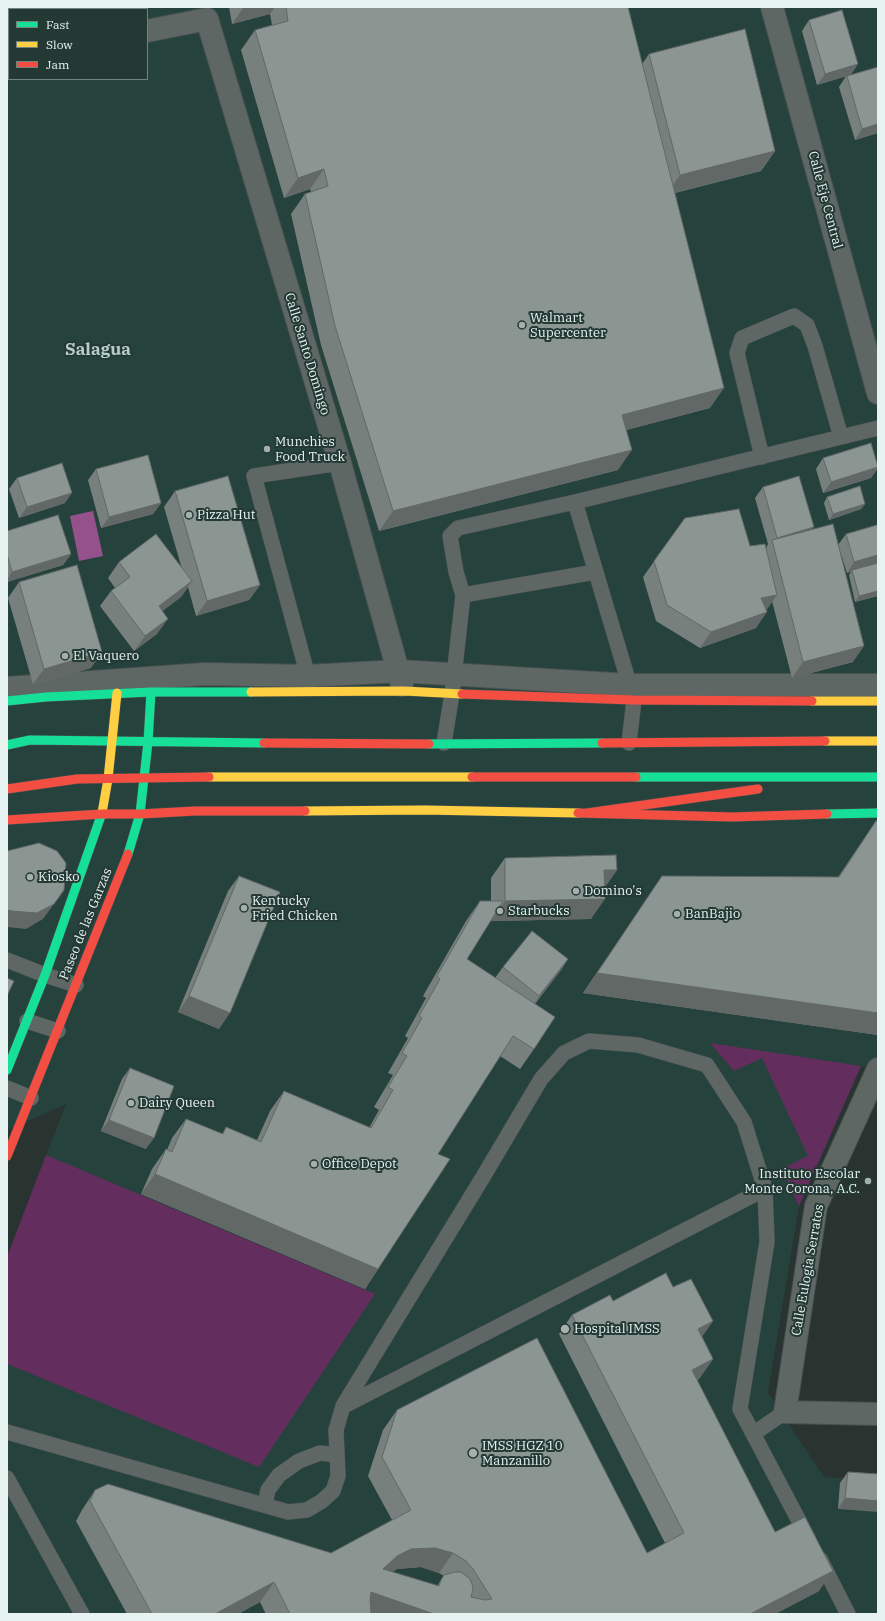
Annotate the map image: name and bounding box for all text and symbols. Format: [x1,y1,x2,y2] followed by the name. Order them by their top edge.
[8,8,148,80] legend
[46,17,70,32] text: Fast
[46,37,73,52] text: Slow
[46,57,69,72] text: Jam
[804,150,846,250] street label: Calle Eje Central
[281,291,333,417] street label: Calle Santo Domingo
[530,310,606,341] place label: Walmart Supercenter
[517,320,527,330] marker: Walmart Supercenter
[65,340,131,360] district label: Salagua
[275,434,345,465] place label: Munchies Food Truck
[262,444,272,454] marker: Munchies Food Truck
[197,507,255,523] place label: Pizza Hut
[184,510,194,520] marker: Pizza Hut
[73,648,139,664] place label: El Vaquero
[60,651,70,661] marker: El Vaquero
[56,866,116,982] street label: Paseo de las Garzas
[38,869,80,885] place label: Kiosko
[25,872,35,882] marker: Kiosko
[584,883,642,899] place label: Domino's
[571,886,581,896] marker: Domino's
[252,893,338,924] place label: Kentucky Fried Chicken
[239,903,249,913] marker: Kentucky Fried Chicken
[508,903,570,919] place label: Starbucks
[495,906,505,916] marker: Starbucks
[685,906,740,922] place label: BanBajio
[672,909,682,919] marker: BanBajio
[139,1095,215,1111] place label: Dairy Queen
[126,1098,136,1108] marker: Dairy Queen
[322,1156,397,1172] place label: Office Depot
[309,1159,319,1169] marker: Office Depot
[744,1166,860,1197] place label: Instituto Escolar Monte Corona, A.C.
[863,1176,873,1186] marker: Instituto Escolar Monte Corona, A.C.
[789,1203,827,1337] street label: Calle Eulogia Serratos
[574,1321,660,1337] place label: Hospital IMSS
[559,1323,571,1335] marker: Hospital IMSS
[482,1438,562,1469] place label: IMSS HGZ 10 Manzanillo
[467,1447,479,1459] marker: IMSS HGZ 10 Manzanillo

